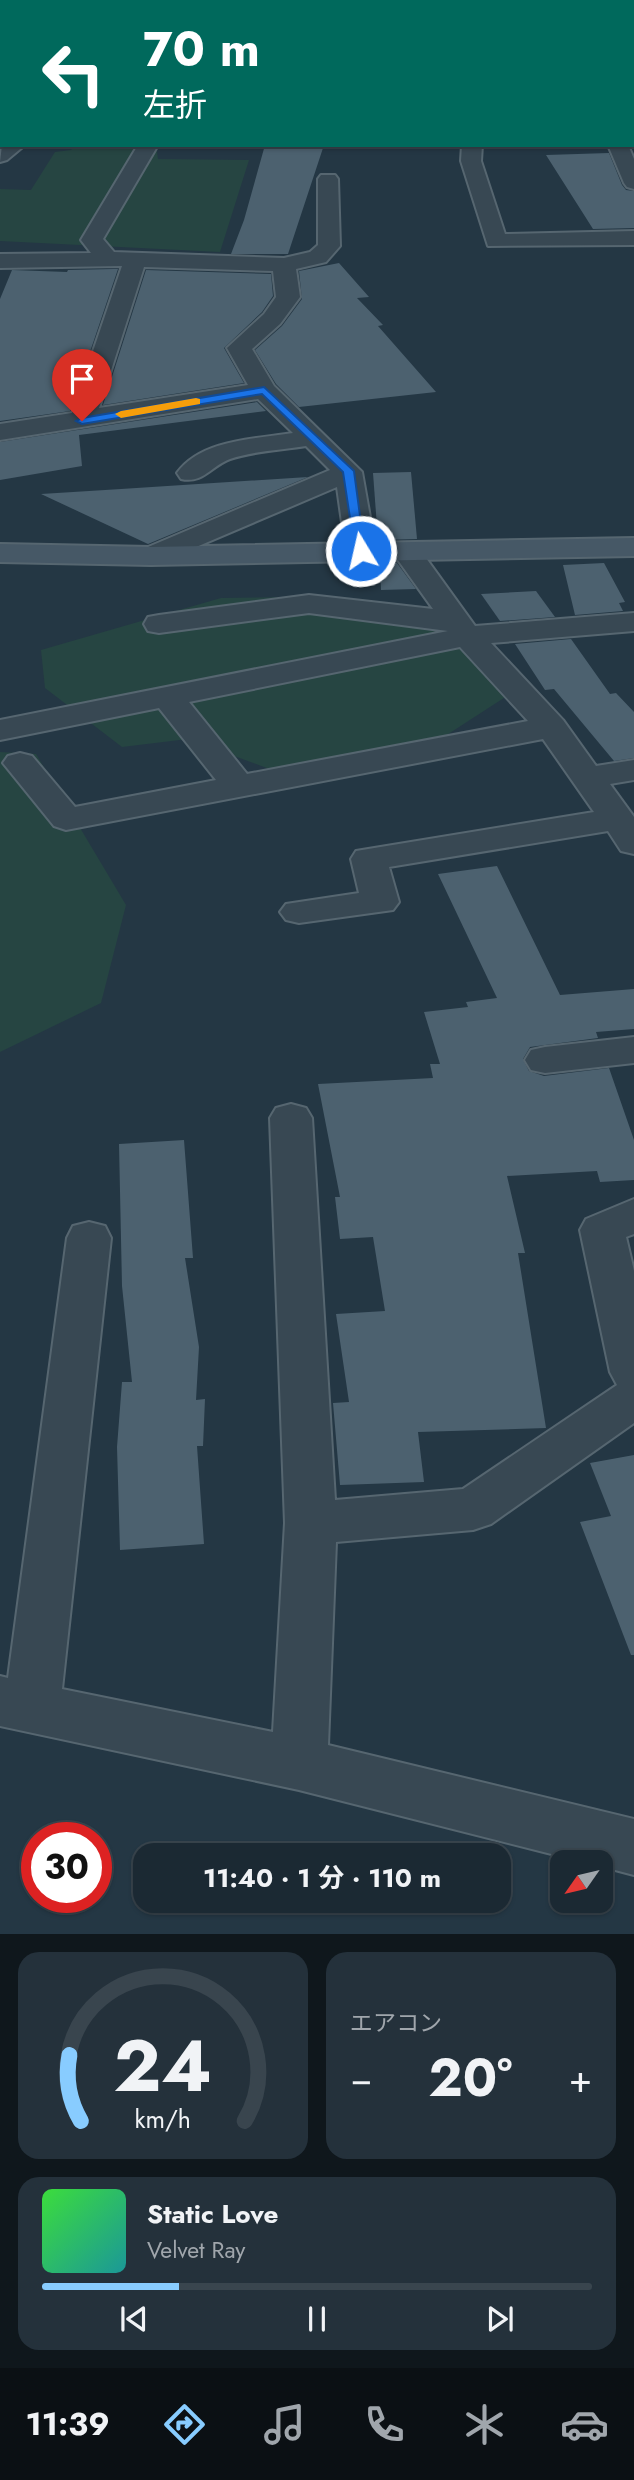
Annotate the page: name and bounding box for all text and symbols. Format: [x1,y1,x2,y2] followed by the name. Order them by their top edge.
[143,14,260,84] text: 70 m
[28,28,119,119] icon: left
[143,82,207,128] text: 左折
[52,349,112,421] pin
[63,360,101,398] icon: arrive
[324,514,398,588] position arrow
[21,1822,112,1913] speed limit sign: 30
[550,1850,612,1913] north arrow
[550,1850,613,1913] map controls
[203,1859,441,1897] text: 11:40 · 1 分 · 110 m
[350,2006,442,2040] text: エアコン
[114,2014,212,2119] text: 24
[429,2040,513,2116] text: 20°
[350,2051,372,2106] text: −
[569,2051,592,2106] text: +
[135,2101,191,2137] text: km/h
[147,2195,279,2233] text: Static Love
[147,2233,245,2267] text: Velvet Ray
[115,2300,153,2338] icon: previous
[298,2300,336,2338] icon: pause
[481,2300,519,2338] icon: next
[160,2400,209,2449] icon: directions
[260,2400,309,2449] icon: music
[360,2400,409,2449] icon: phone
[460,2400,509,2449] icon: climate
[560,2400,609,2449] icon: car
[25,2401,110,2447] text: 11:39

